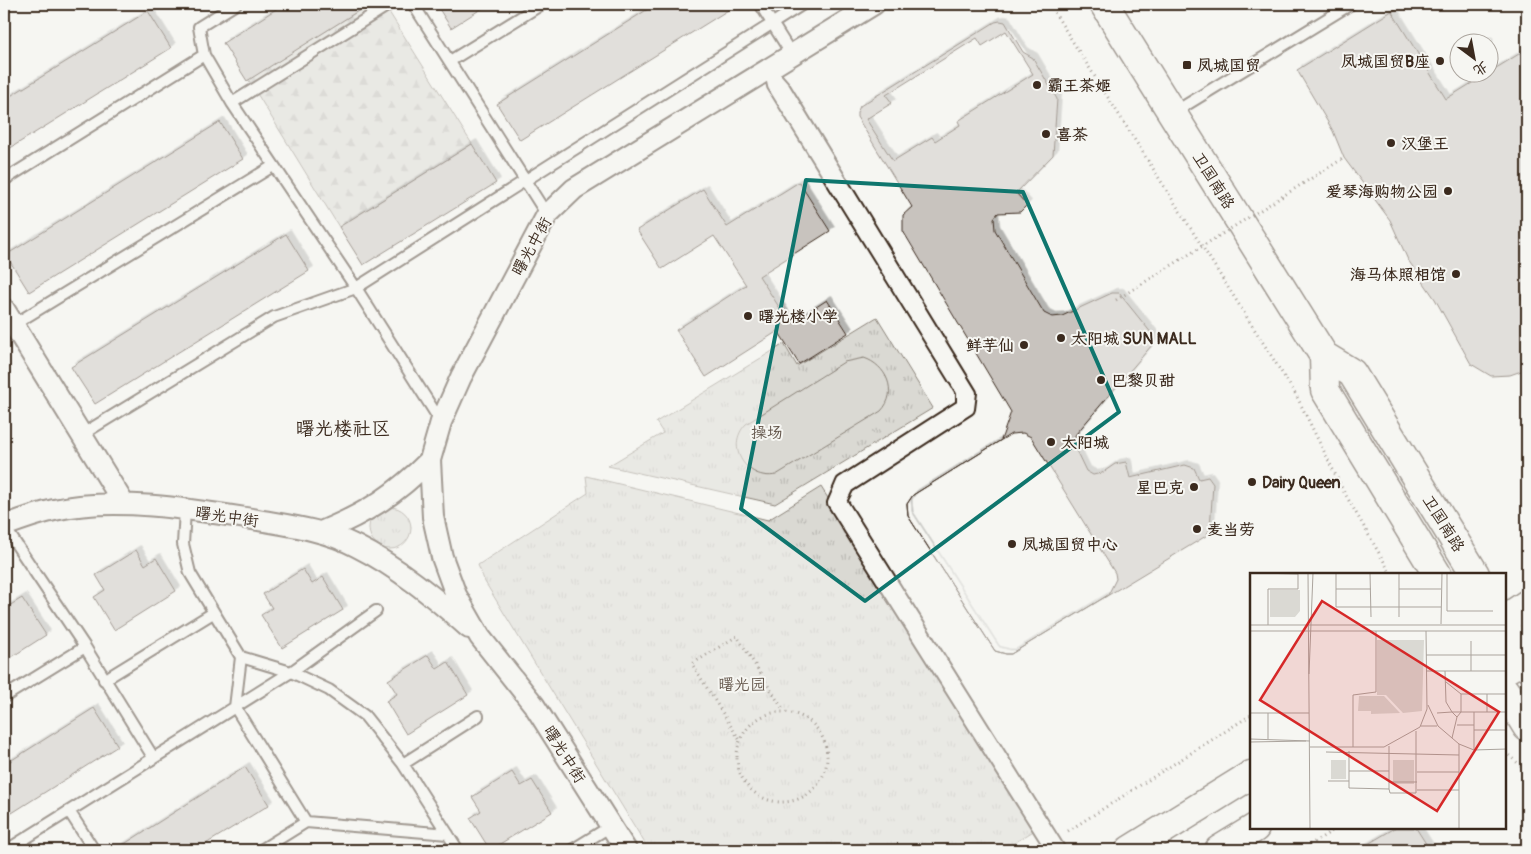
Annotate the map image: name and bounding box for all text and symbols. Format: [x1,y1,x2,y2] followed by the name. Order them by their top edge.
[1448,32,1498,82] north arrow
[1341,52,1430,72] place label: 凤城国贸B座
[1434,55,1446,67] marker: 凤城国贸B座
[1197,56,1261,76] place label: 凤城国贸
[1470,58,1491,80] text: 北
[1181,59,1193,71] marker: 凤城国贸
[1047,76,1111,96] place label: 霸王茶姬
[1031,79,1043,91] marker: 霸王茶姬
[1056,125,1088,145] place label: 喜茶
[1040,128,1052,140] marker: 喜茶
[1401,134,1449,154] place label: 汉堡王
[1385,137,1397,149] marker: 汉堡王
[1188,148,1239,213] street label: 卫国南路
[1326,182,1438,202] place label: 爱琴海购物公园
[1442,185,1454,197] marker: 爱琴海购物公园
[508,214,556,279] street label: 曙光中街
[1350,265,1446,285] place label: 海马体照相馆
[1450,268,1462,280] marker: 海马体照相馆
[758,307,838,327] place label: 曙光楼小学
[742,310,754,322] marker: 曙光楼小学
[1071,329,1197,349] place label: 太阳城 SUN MALL
[1055,332,1067,344] marker: 太阳城 SUN MALL
[966,336,1014,356] place label: 鲜芋仙
[1018,339,1030,351] marker: 鲜芋仙
[1111,371,1175,391] place label: 巴黎贝甜
[1095,374,1107,386] marker: 巴黎贝甜
[295,417,391,441] district label: 曙光楼社区
[751,423,783,443] park label: 操场
[1061,433,1109,453] place label: 太阳城
[1045,436,1057,448] marker: 太阳城
[1262,473,1341,493] place label: Dairy Queen
[1246,476,1258,488] marker: Dairy Queen
[1136,478,1184,498] place label: 星巴克
[1188,481,1200,493] marker: 星巴克
[1418,491,1469,556] street label: 卫国南路
[194,503,260,531] street label: 曙光中街
[1207,520,1255,540] place label: 麦当劳
[1191,523,1203,535] marker: 麦当劳
[1022,535,1118,555] place label: 凤城国贸中心
[1006,538,1018,550] marker: 凤城国贸中心
[1250,573,1506,829] inset map
[718,675,766,695] park label: 曙光园
[539,722,590,787] street label: 曙光中街

